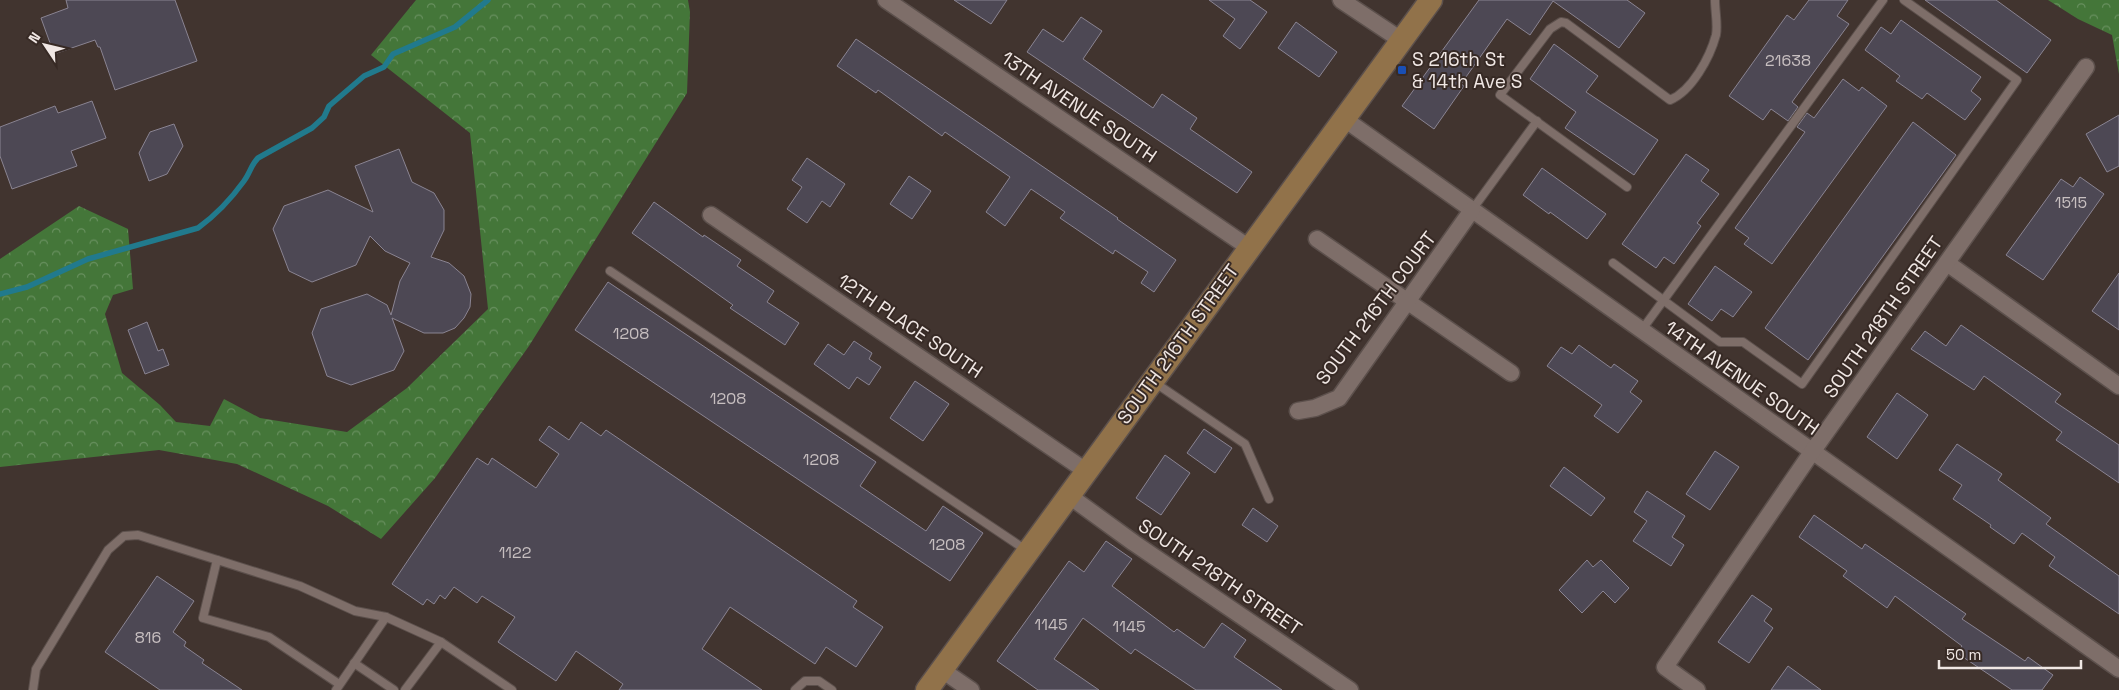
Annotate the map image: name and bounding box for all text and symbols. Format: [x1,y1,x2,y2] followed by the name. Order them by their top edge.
[20,20,70,70] north arrow
[24,29,44,47] text: N
[996,46,1162,168] street label: 13TH AVENUE SOUTH
[1412,47,1522,94] place label: S 216th St & 14th Ave S
[1765,50,1811,71] house number: 21638
[1396,64,1408,76] marker: S 216th St & 14th Ave S
[2055,192,2087,213] house number: 1515
[1310,226,1442,390] street label: SOUTH 216TH COURT
[1818,231,1948,403] street label: SOUTH 218TH STREET
[1111,259,1245,429] street label: SOUTH 216TH STREET
[833,268,987,384] street label: 12TH PLACE SOUTH
[1660,315,1824,441] street label: 14TH AVENUE SOUTH
[613,323,649,344] house number: 1208
[710,388,746,409] house number: 1208
[803,449,839,470] house number: 1208
[1133,513,1307,641] street label: SOUTH 218TH STREET
[929,534,965,555] house number: 1208
[499,542,531,563] house number: 1122
[1035,614,1067,635] house number: 1145
[1113,616,1145,637] house number: 1145
[135,627,161,648] house number: 816
[1939,638,2082,670] scale bar
[1946,645,1981,664] text: 50 m

